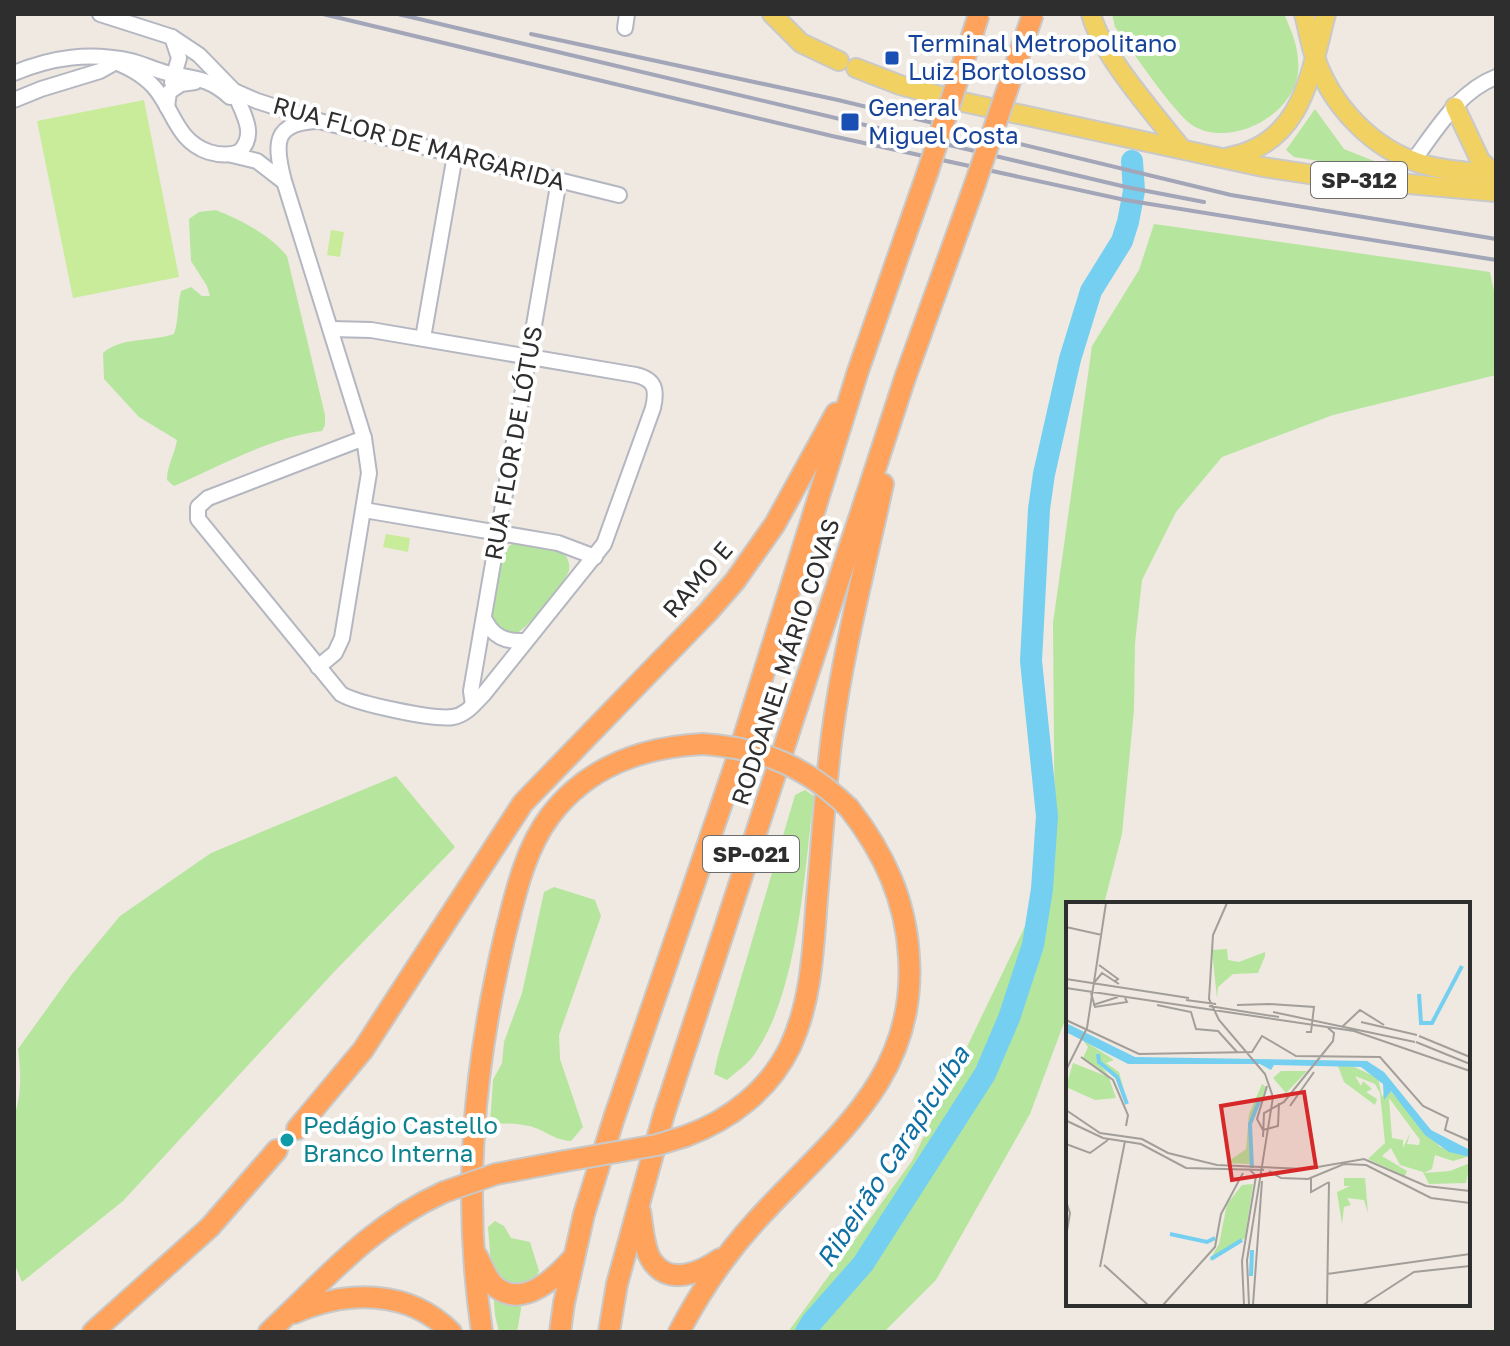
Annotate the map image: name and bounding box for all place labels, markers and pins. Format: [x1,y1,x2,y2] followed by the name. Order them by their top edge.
[908,28,1177,85] place label: Terminal Metropolitano Luiz Bortolosso
[883,49,901,67] marker: Terminal Metropolitano Luiz Bortolosso
[868,92,1019,149] place label: General Miguel Costa
[839,111,861,133] marker: General Miguel Costa
[303,1110,498,1167] place label: Pedágio Castello Branco Interna
[278,1131,296,1149] marker: Pedágio Castello Branco Interna

